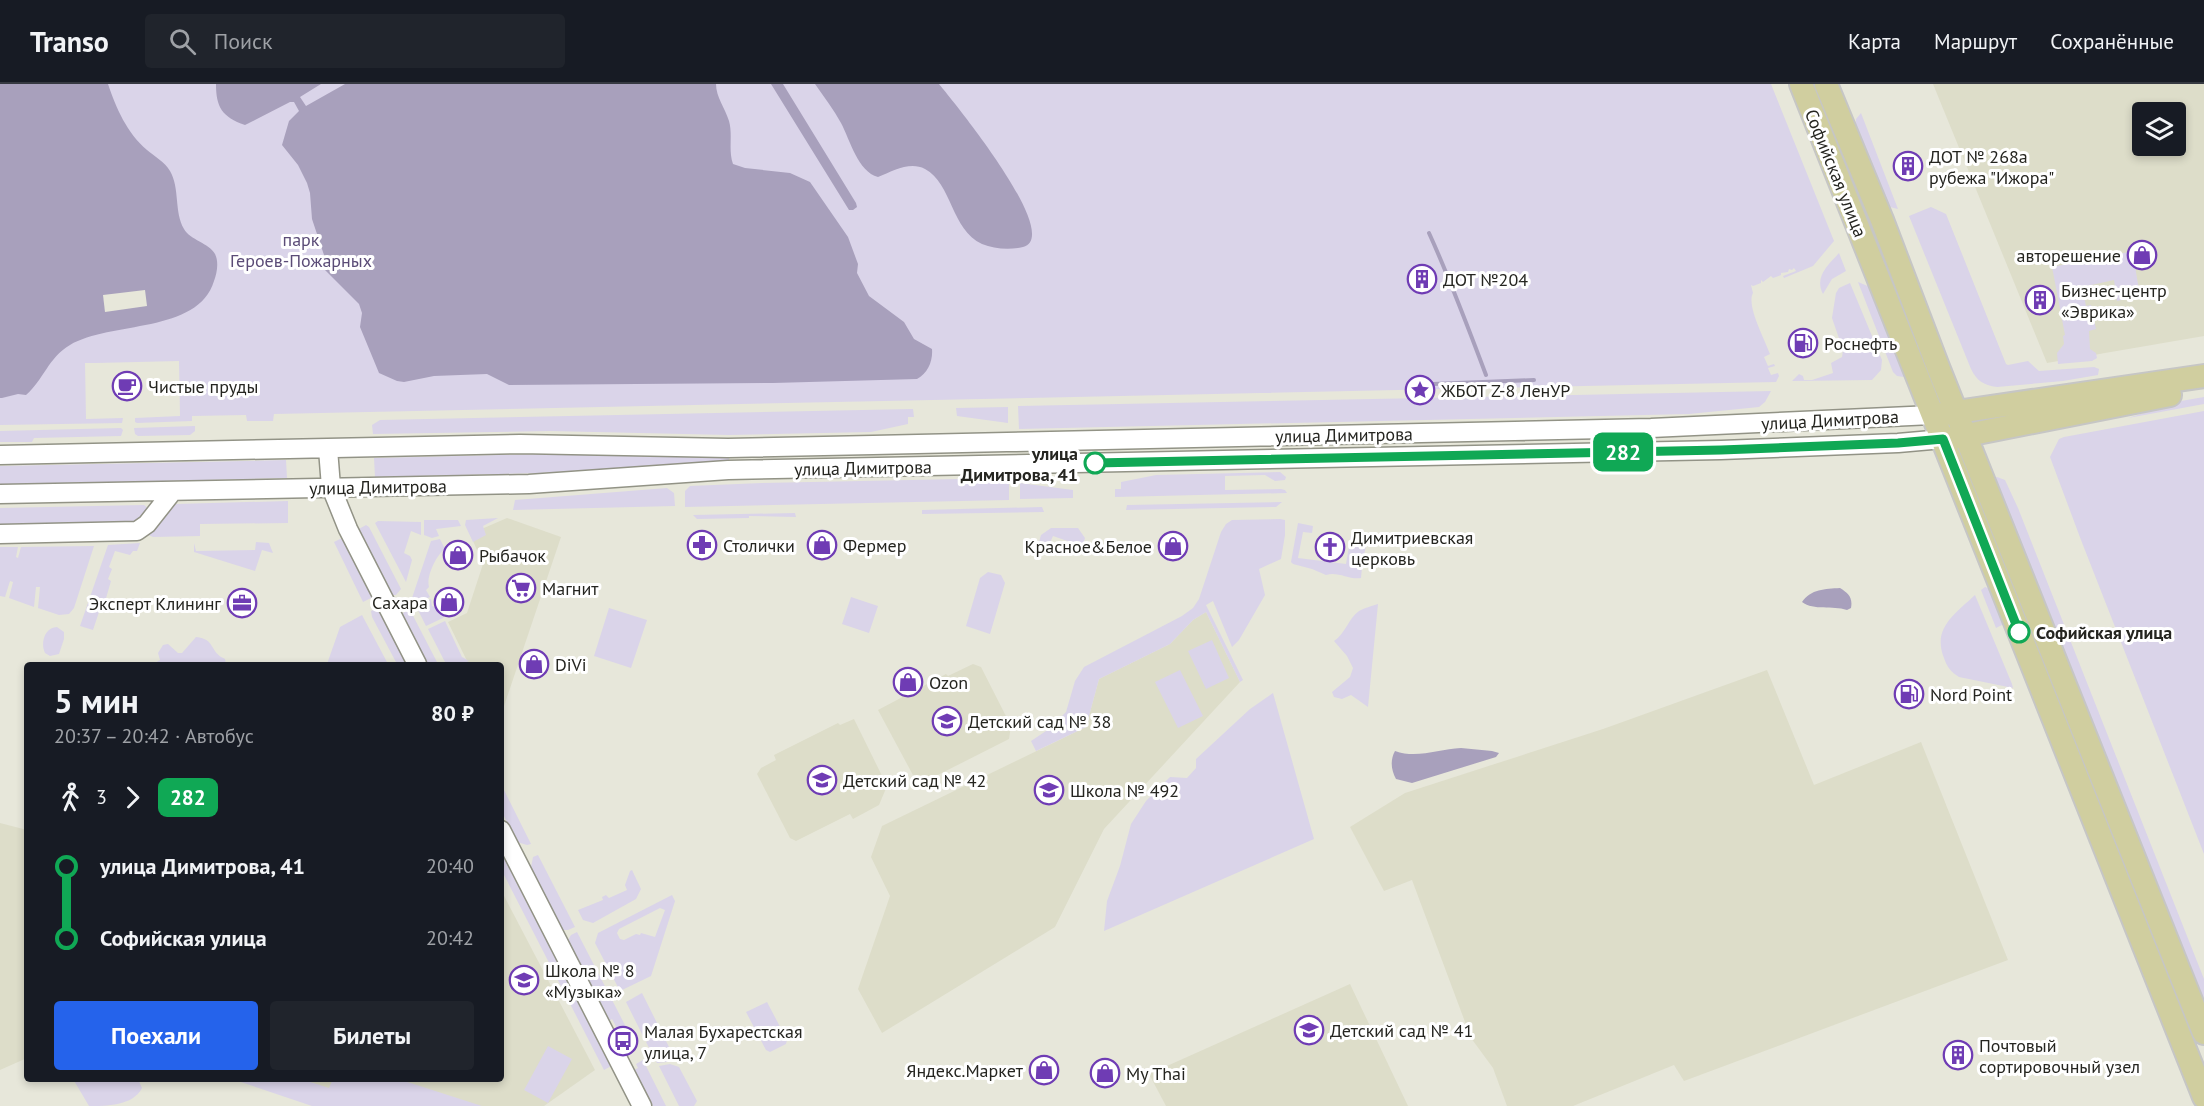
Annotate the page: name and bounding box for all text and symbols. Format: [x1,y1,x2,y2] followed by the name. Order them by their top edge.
[145,14,565,68] search box
[30,23,109,60] text: Transo
[166,25,199,58] icon: search
[214,27,273,55] text: Поиск
[1848,28,1901,55] text: Карта
[1934,28,2017,55] text: Маршрут
[2050,28,2174,55] text: Сохранённые
[2132,102,2186,156] map controls
[2132,102,2186,156] button: layers
[1800,106,1872,240] street label: Софийская улица
[1929,145,2054,189] place label: ДОТ № 268а рубежа "Ижора"
[1892,150,1924,182] building icon: ДОТ № 268а рубежа "Ижора"
[230,228,372,272] park label: парк Героев-Пожарных
[2126,239,2158,271] shop icon: авторешение
[2017,244,2121,267] place label: авторешение
[1406,263,1438,295] building icon: ДОТ №204
[1443,268,1528,291] place label: ДОТ №204
[2061,279,2167,323] place label: Бизнес-центр «Эврика»
[2024,284,2056,316] building icon: Бизнес-центр «Эврика»
[1787,327,1819,359] fuel station icon: Роснефть
[1824,332,1897,355] place label: Роснефть
[111,370,143,402] cafe icon: Чистые пруды
[1404,374,1436,406] place icon: ЖБОТ Z-8 ЛенУР
[148,375,258,398] place label: Чистые пруды
[1440,379,1570,402] place label: ЖБОТ Z-8 ЛенУР
[1761,405,1899,435] street label: улица Димитрова
[1275,422,1413,448] street label: улица Димитрова
[1588,432,1658,472] line badge: 282
[1605,439,1641,466] text: 282
[961,442,1078,486] place label: улица Димитрова, 41
[1084,452,1106,474] marker: улица Димитрова, 41
[794,455,932,481] street label: улица Димитрова
[309,474,447,500] street label: улица Димитрова
[1351,526,1473,570] place label: Димитриевская церковь
[686,529,718,561] pharmacy icon: Столички
[806,529,838,561] shop icon: Фермер
[1157,530,1189,562] shop icon: Красное&Белое
[1314,531,1346,563] church icon: Димитриевская церковь
[723,534,795,557] place label: Столички
[843,534,906,557] place label: Фермер
[1025,535,1152,558] place label: Красное&Белое
[442,539,474,571] shop icon: Рыбачок
[479,544,546,567] place label: Рыбачок
[505,572,537,604] supermarket icon: Магнит
[542,577,599,600] place label: Магнит
[433,586,465,618] shop icon: Сахара
[226,587,258,619] office icon: Эксперт Клининг
[372,591,428,614] place label: Сахара
[89,592,221,615] place label: Эксперт Клининг
[2008,621,2030,643] marker: Софийская улица
[2036,621,2172,644] place label: Софийская улица
[518,648,550,680] shop icon: DiVi
[555,653,587,676] place label: DiVi
[892,666,924,698] shop icon: Ozon
[929,671,968,694] place label: Ozon
[1893,678,1925,710] fuel station icon: Nord Point
[54,679,139,722] text: 5 мин
[1930,683,2012,706] place label: Nord Point
[431,699,474,727] text: 80 ₽
[931,705,963,737] school or university icon: Детский сад № 38
[968,710,1111,733] place label: Детский сад № 38
[54,723,254,749] text: 20:37 – 20:42 · Автобус
[806,764,838,796] school or university icon: Детский сад № 42
[843,769,986,792] place label: Детский сад № 42
[1033,774,1065,806] school or university icon: Школа № 492
[1070,779,1179,802] place label: Школа № 492
[54,781,87,814] icon: walk
[116,781,149,814] icon: forward
[96,784,107,810] text: 3
[170,784,206,811] text: 282
[100,852,305,880] text: улица Димитрова, 41
[426,853,474,879] text: 20:40
[100,924,267,952] text: Софийская улица
[426,925,474,951] text: 20:42
[545,959,635,1003] place label: Школа № 8 «Музыка»
[508,964,540,996] school or university icon: Школа № 8 «Музыка»
[54,1001,258,1070] button: Поехали
[270,1001,474,1070] button: Билеты
[1293,1014,1325,1046] school or university icon: Детский сад № 41
[1330,1019,1473,1042] place label: Детский сад № 41
[644,1020,802,1064] place label: Малая Бухарестская улица, 7
[607,1025,639,1057] bus stop icon: Малая Бухарестская улица, 7
[1979,1034,2140,1078] place label: Почтовый сортировочный узел
[1942,1039,1974,1071] building icon: Почтовый сортировочный узел
[1028,1054,1060,1086] shop icon: Яндекс.Маркет
[1089,1057,1121,1089] shop icon: My Thai
[906,1059,1024,1082] place label: Яндекс.Маркет
[1126,1062,1186,1085] place label: My Thai

